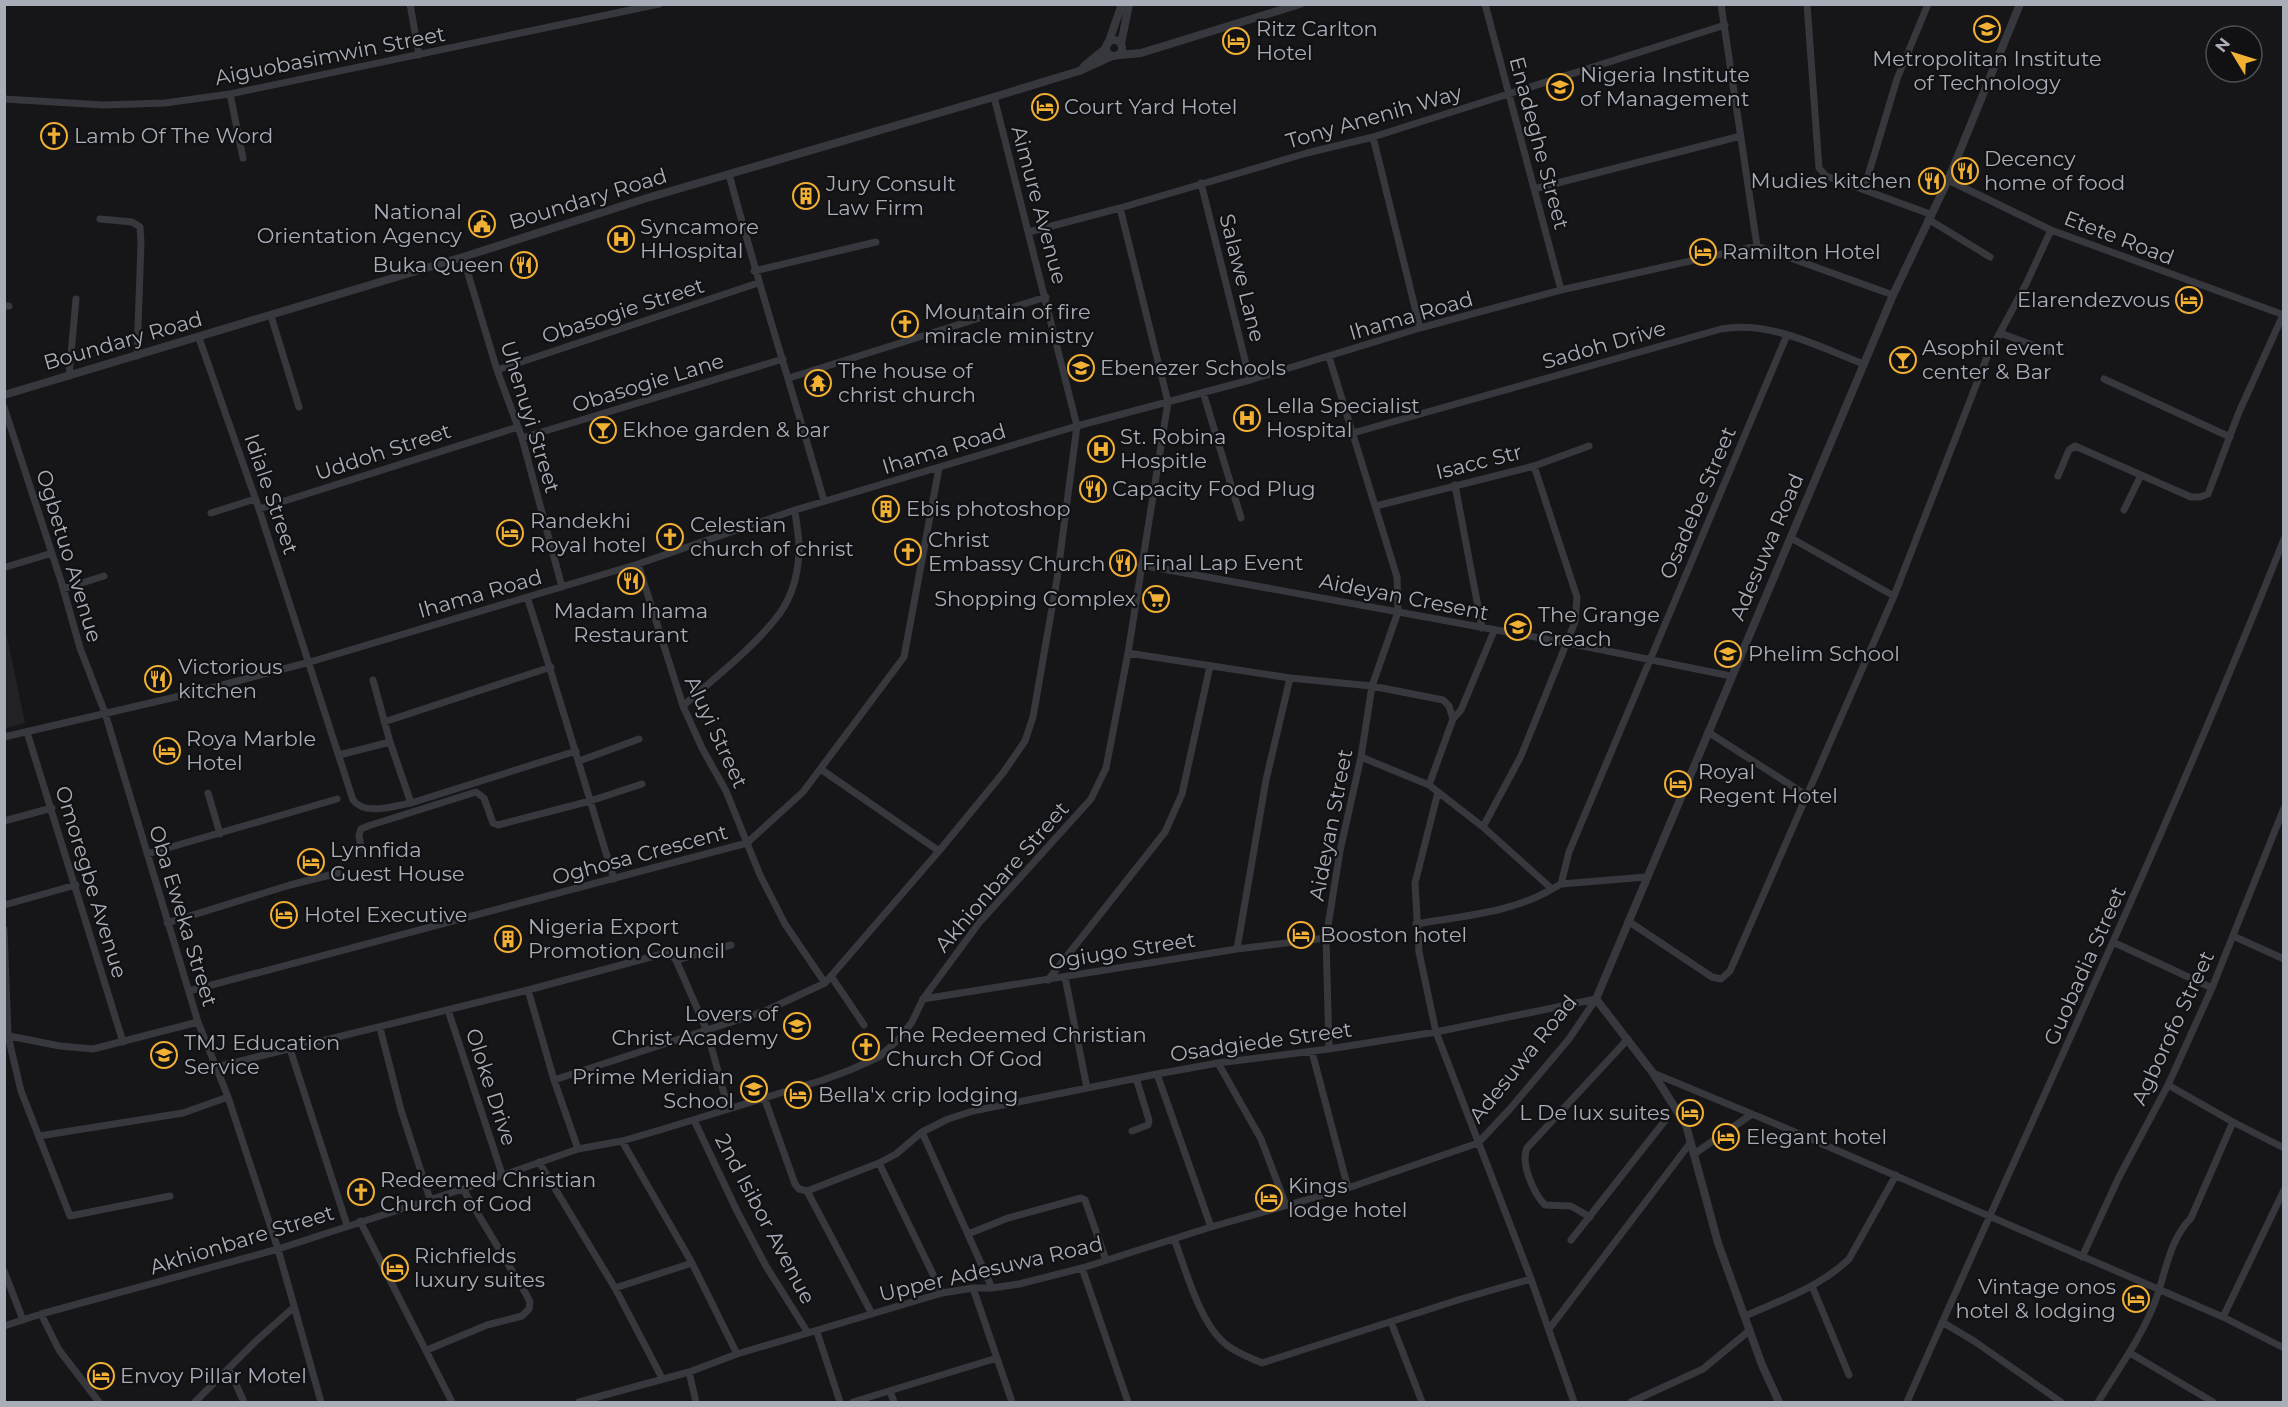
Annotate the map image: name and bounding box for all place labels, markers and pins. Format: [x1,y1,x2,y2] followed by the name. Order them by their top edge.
[1972,14,2002,44] school or university icon: Metropolitan Institute of Technology
[1256,16,1378,65] place label: Ritz Carlton Hotel
[1221,26,1251,56] hotel icon: Ritz Carlton Hotel
[1872,46,2102,95] place label: Metropolitan Institute of Technology
[1580,62,1750,111] place label: Nigeria Institute of Management
[1545,72,1575,102] school or university icon: Nigeria Institute of Management
[1030,92,1060,122] hotel icon: Court Yard Hotel
[1064,94,1237,119] place label: Court Yard Hotel
[39,121,69,151] church icon: Lamb Of The Word
[74,123,273,148] place label: Lamb Of The Word
[1984,146,2125,195] place label: Decency home of food
[1950,156,1980,186] restaurant icon: Decency home of food
[1917,166,1947,196] restaurant icon: Mudies kitchen
[1751,168,1912,193] place label: Mudies kitchen
[825,171,956,220] place label: Jury Consult Law Firm
[791,181,821,211] building icon: Jury Consult Law Firm
[257,199,463,248] place label: National Orientation Agency
[467,209,497,239] public building icon: National Orientation Agency
[640,214,759,263] place label: Syncamore HHospital
[606,224,636,254] hospital icon: Syncamore HHospital
[1688,237,1718,267] hotel icon: Ramilton Hotel
[1722,239,1881,264] place label: Ramilton Hotel
[509,250,539,280] restaurant icon: Buka Queen
[373,252,504,277] place label: Buka Queen
[2174,285,2204,315] hotel icon: Elarendezvous
[2017,287,2170,312] place label: Elarendezvous
[924,299,1094,348] place label: Mountain of fire miracle ministry
[890,309,920,339] church icon: Mountain of fire miracle ministry
[1922,335,2065,384] place label: Asophil event center & Bar
[1888,345,1918,375] bar icon: Asophil event center & Bar
[1066,353,1096,383] school or university icon: Ebenezer Schools
[1100,355,1286,380] place label: Ebenezer Schools
[838,358,976,407] place label: The house of christ church
[803,368,833,398] temple icon: The house of christ church
[1266,393,1420,442] place label: Lella Specialist Hospital
[1232,403,1262,433] hospital icon: Lella Specialist Hospital
[588,415,618,445] bar icon: Ekhoe garden & bar
[622,417,830,442] place label: Ekhoe garden & bar
[1120,424,1226,473] place label: St. Robina Hospitle
[1086,434,1116,464] hospital icon: St. Robina Hospitle
[1078,474,1108,504] restaurant icon: Capacity Food Plug
[1112,476,1316,501] place label: Capacity Food Plug
[871,494,901,524] building icon: Ebis photoshop
[906,496,1070,521] place label: Ebis photoshop
[530,508,646,557] place label: Randekhi Royal hotel
[690,512,854,561] place label: Celestian church of christ
[495,518,525,548] hotel icon: Randekhi Royal hotel
[655,522,685,552] church icon: Celestian church of christ
[928,527,1105,576] place label: Christ Embassy Church
[893,537,923,567] church icon: Christ Embassy Church
[1108,548,1138,578] restaurant icon: Final Lap Event
[1142,550,1303,575] place label: Final Lap Event
[616,566,646,596] restaurant icon: Madam Ihama Restaurant
[1141,584,1171,614] supermarket icon: Shopping Complex
[934,586,1136,611] place label: Shopping Complex
[554,598,708,647] place label: Madam Ihama Restaurant
[1538,602,1660,651] place label: The Grange Creach
[1503,612,1533,642] school or university icon: The Grange Creach
[1713,639,1743,669] school or university icon: Phelim School
[1748,641,1900,666] place label: Phelim School
[178,654,283,703] place label: Victorious kitchen
[143,664,173,694] restaurant icon: Victorious kitchen
[186,726,316,775] place label: Roya Marble Hotel
[152,736,182,766] hotel icon: Roya Marble Hotel
[1698,759,1838,808] place label: Royal Regent Hotel
[1663,769,1693,799] hotel icon: Royal Regent Hotel
[330,837,465,886] place label: Lynnfida Guest House
[296,847,326,877] hotel icon: Lynnfida Guest House
[269,900,299,930] hotel icon: Hotel Executive
[304,902,467,927] place label: Hotel Executive
[528,914,725,963] place label: Nigeria Export Promotion Council
[1286,920,1316,950] hotel icon: Booston hotel
[1320,922,1467,947] place label: Booston hotel
[493,924,523,954] building icon: Nigeria Export Promotion Council
[611,1001,779,1050] place label: Lovers of Christ Academy
[782,1011,812,1041] school or university icon: Lovers of Christ Academy
[886,1022,1147,1071] place label: The Redeemed Christian Church Of God
[184,1030,340,1079] place label: TMJ Education Service
[851,1032,881,1062] church icon: The Redeemed Christian Church Of God
[149,1040,179,1070] school or university icon: TMJ Education Service
[572,1064,734,1113] place label: Prime Meridian School
[739,1074,769,1104] school or university icon: Prime Meridian School
[783,1080,813,1110] hotel icon: Bella'x crip lodging
[818,1082,1018,1107] place label: Bella'x crip lodging
[1675,1098,1705,1128] hotel icon: L De lux suites
[1519,1100,1670,1125] place label: L De lux suites
[1711,1122,1741,1152] hotel icon: Elegant hotel
[1746,1124,1887,1149] place label: Elegant hotel
[380,1167,596,1216] place label: Redeemed Christian Church of God
[1288,1173,1407,1222] place label: Kings lodge hotel
[346,1177,376,1207] church icon: Redeemed Christian Church of God
[1254,1183,1284,1213] hotel icon: Kings lodge hotel
[414,1243,545,1292] place label: Richfields luxury suites
[380,1253,410,1283] hotel icon: Richfields luxury suites
[1955,1274,2116,1323] place label: Vintage onos hotel & lodging
[2121,1284,2151,1314] hotel icon: Vintage onos hotel & lodging
[86,1361,116,1391] hotel icon: Envoy Pillar Motel
[120,1363,307,1388] place label: Envoy Pillar Motel

